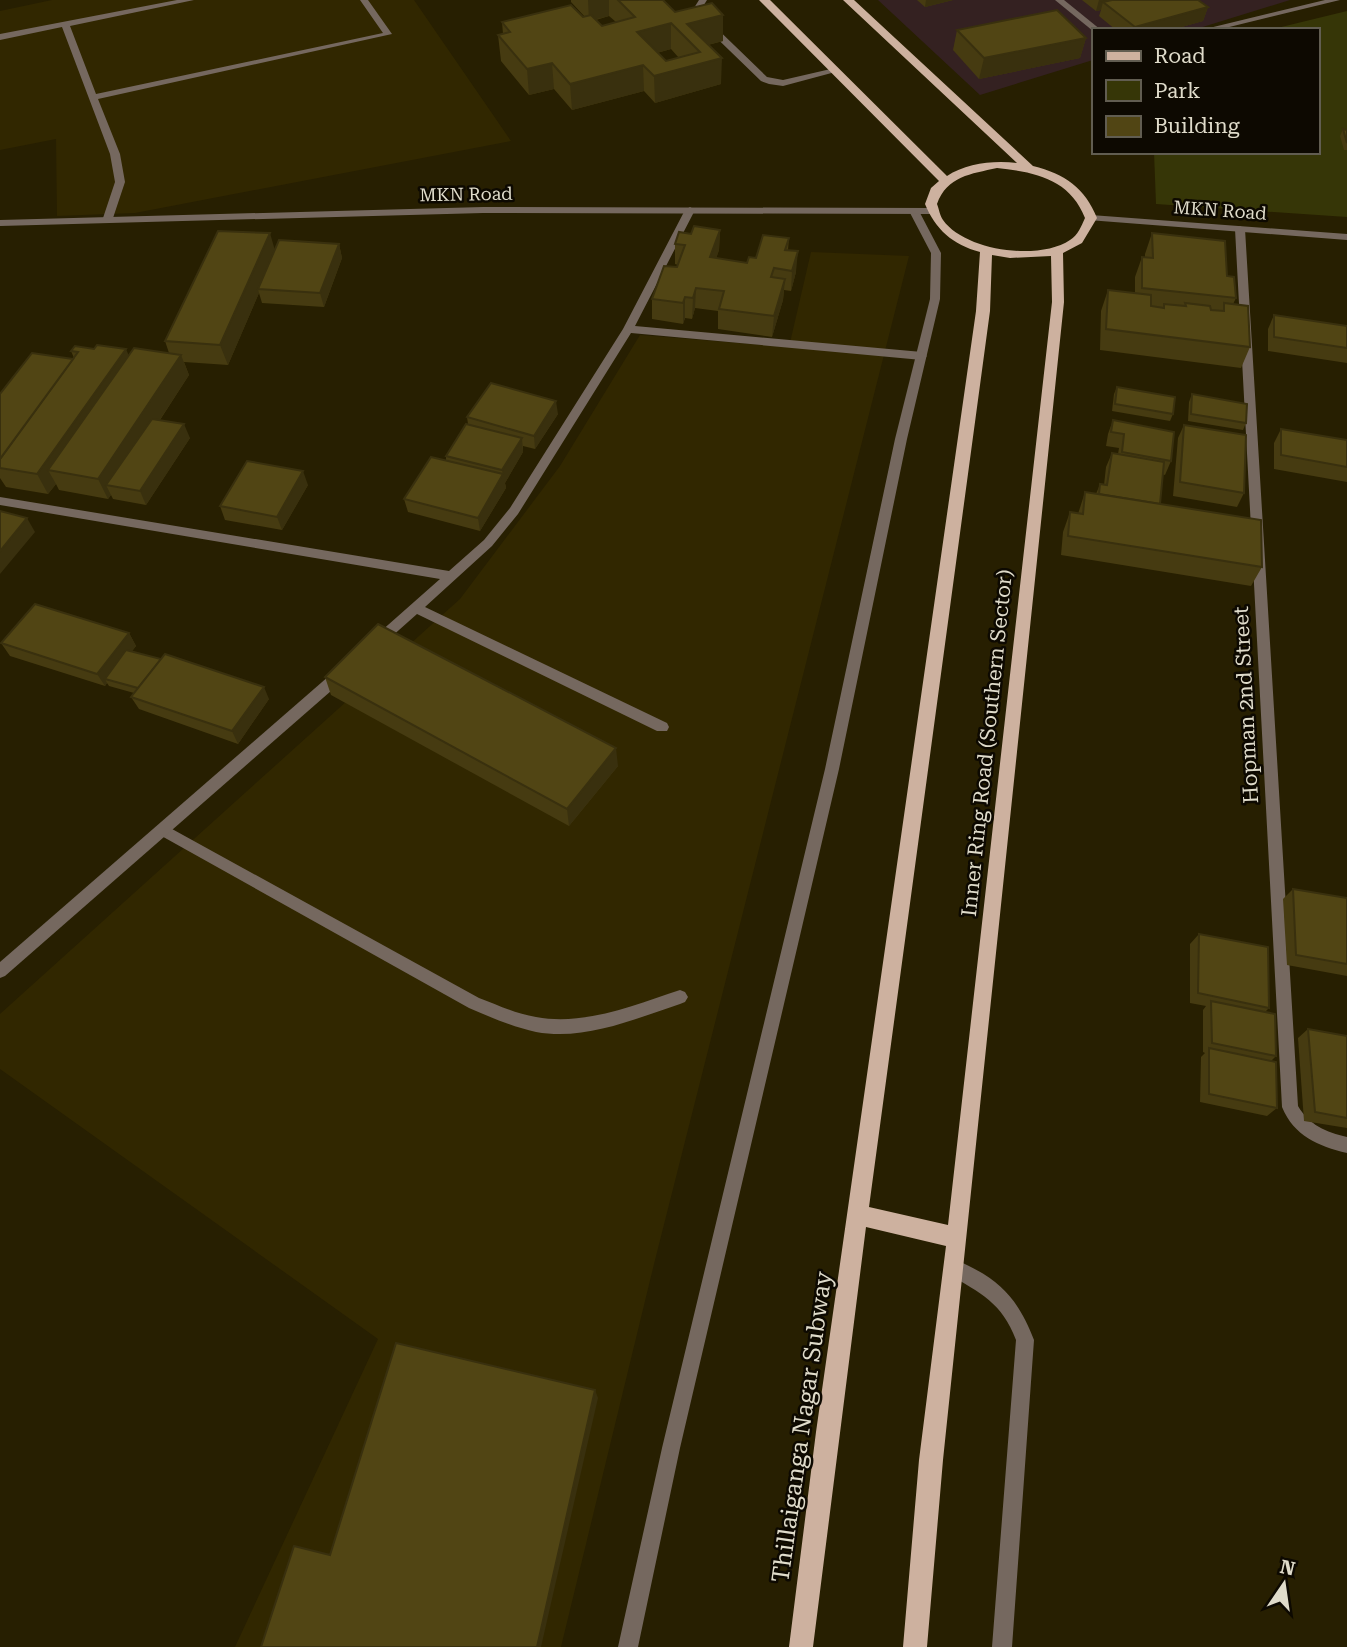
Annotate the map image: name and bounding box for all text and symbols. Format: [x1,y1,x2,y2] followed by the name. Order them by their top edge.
[1092,28,1319,154] legend
[1154,44,1206,68] text: Road
[1154,79,1200,103] text: Park
[1154,114,1240,138] text: Building
[419,183,513,205] street label: MKN Road
[1173,196,1268,224] street label: MKN Road
[957,568,1017,918] street label: Inner Ring Road (Southern Sector)
[1229,606,1263,804] street label: Hopman 2nd Street
[766,1269,838,1584] street label: Thillaiganga Nagar Subway
[1249,1549,1319,1619] north arrow
[1278,1555,1298,1581] text: N

